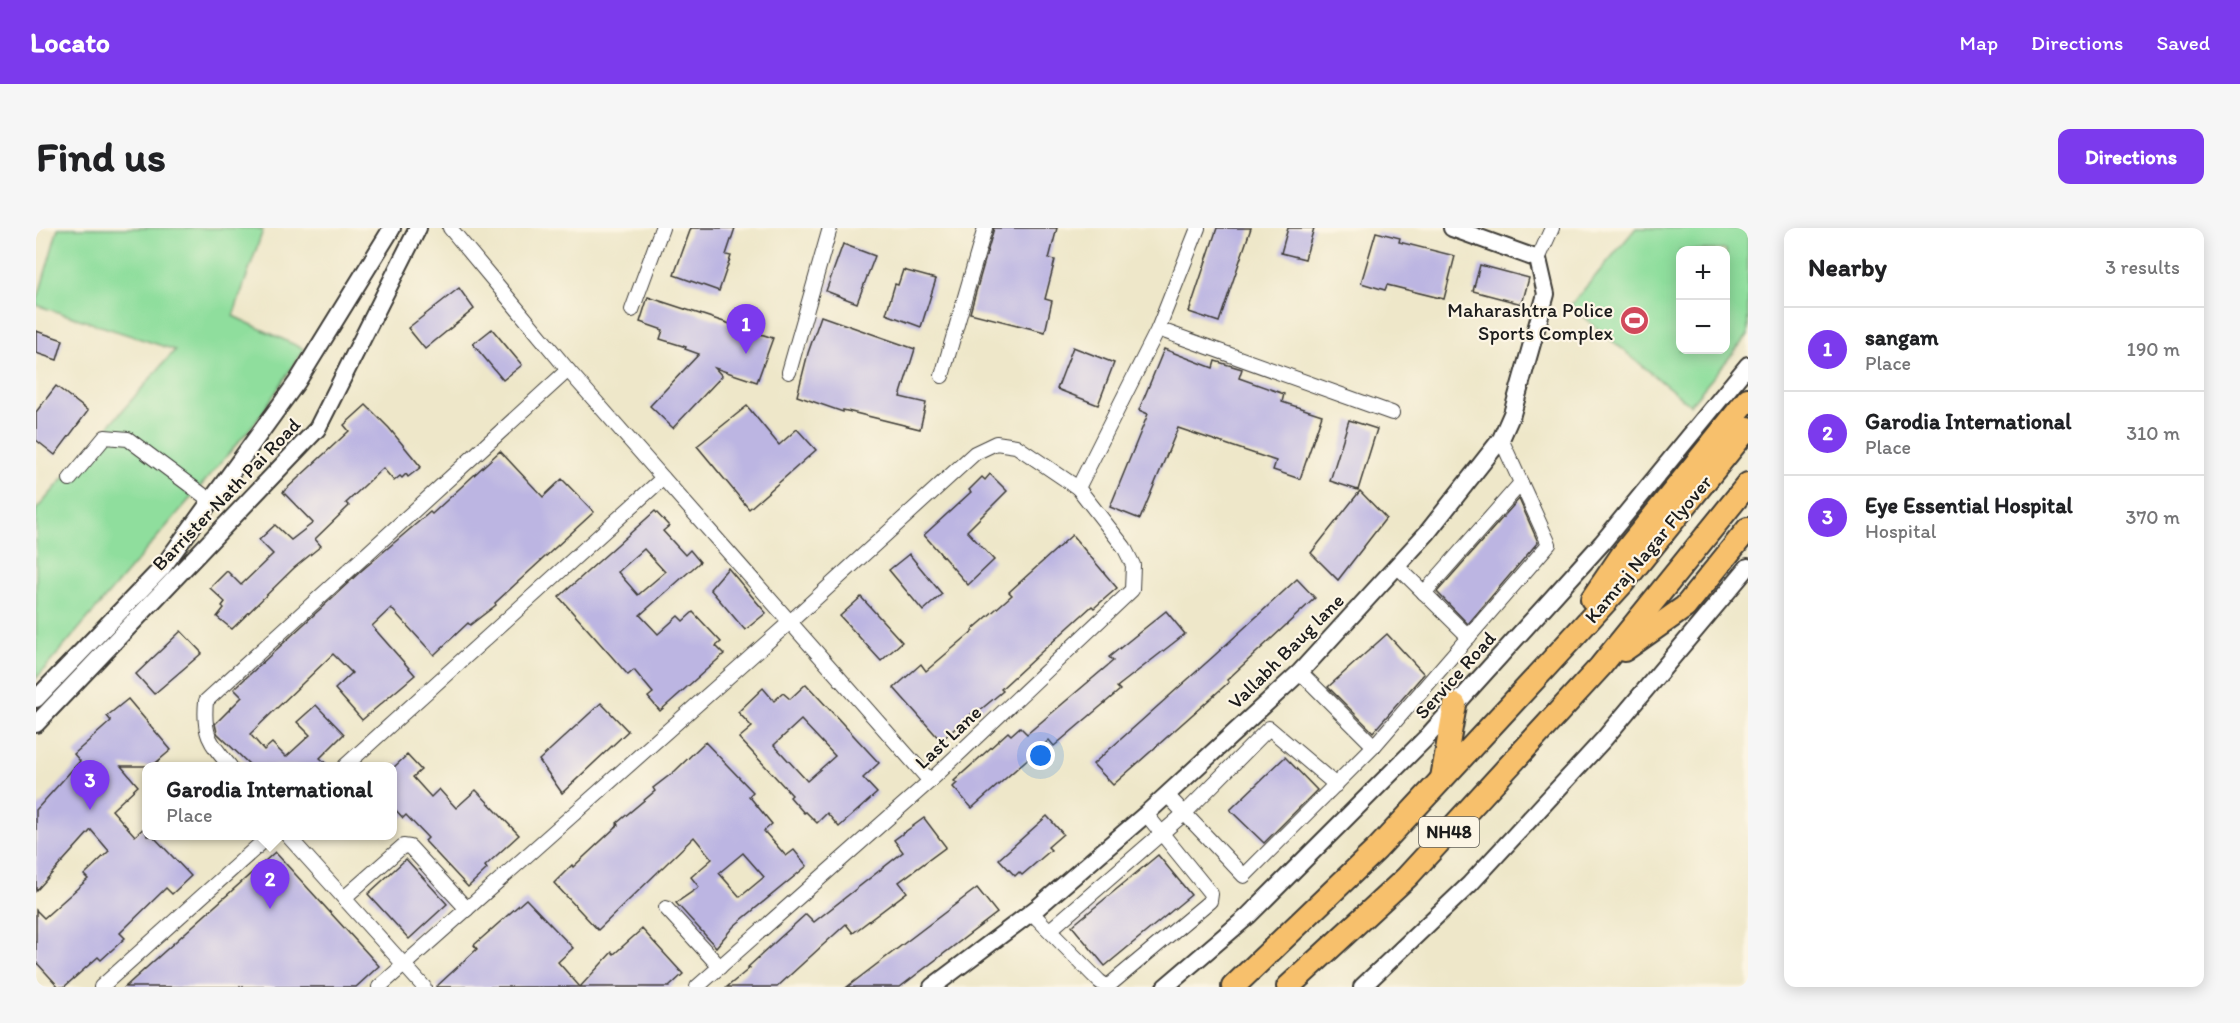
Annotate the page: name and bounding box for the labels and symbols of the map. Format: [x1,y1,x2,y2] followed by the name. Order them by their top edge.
[1447,298,1614,345] place label: Maharashtra Police Sports Complex
[726,304,766,354] pin: 1
[1618,305,1650,337] sports icon: Maharashtra Police Sports Complex
[147,413,305,575] street label: Barrister Nath Pai Road
[1579,470,1717,628] street label: Kamraj Nagar Flyover
[1223,588,1349,714] street label: Vallabh Baug lane
[1409,626,1501,724] street label: Service Road
[910,700,986,774] street label: Last Lane
[1026,741,1055,770] your location
[70,760,110,810] pin: 3
[1419,817,1479,847] road number: NH48
[250,860,290,909] pin: 2

